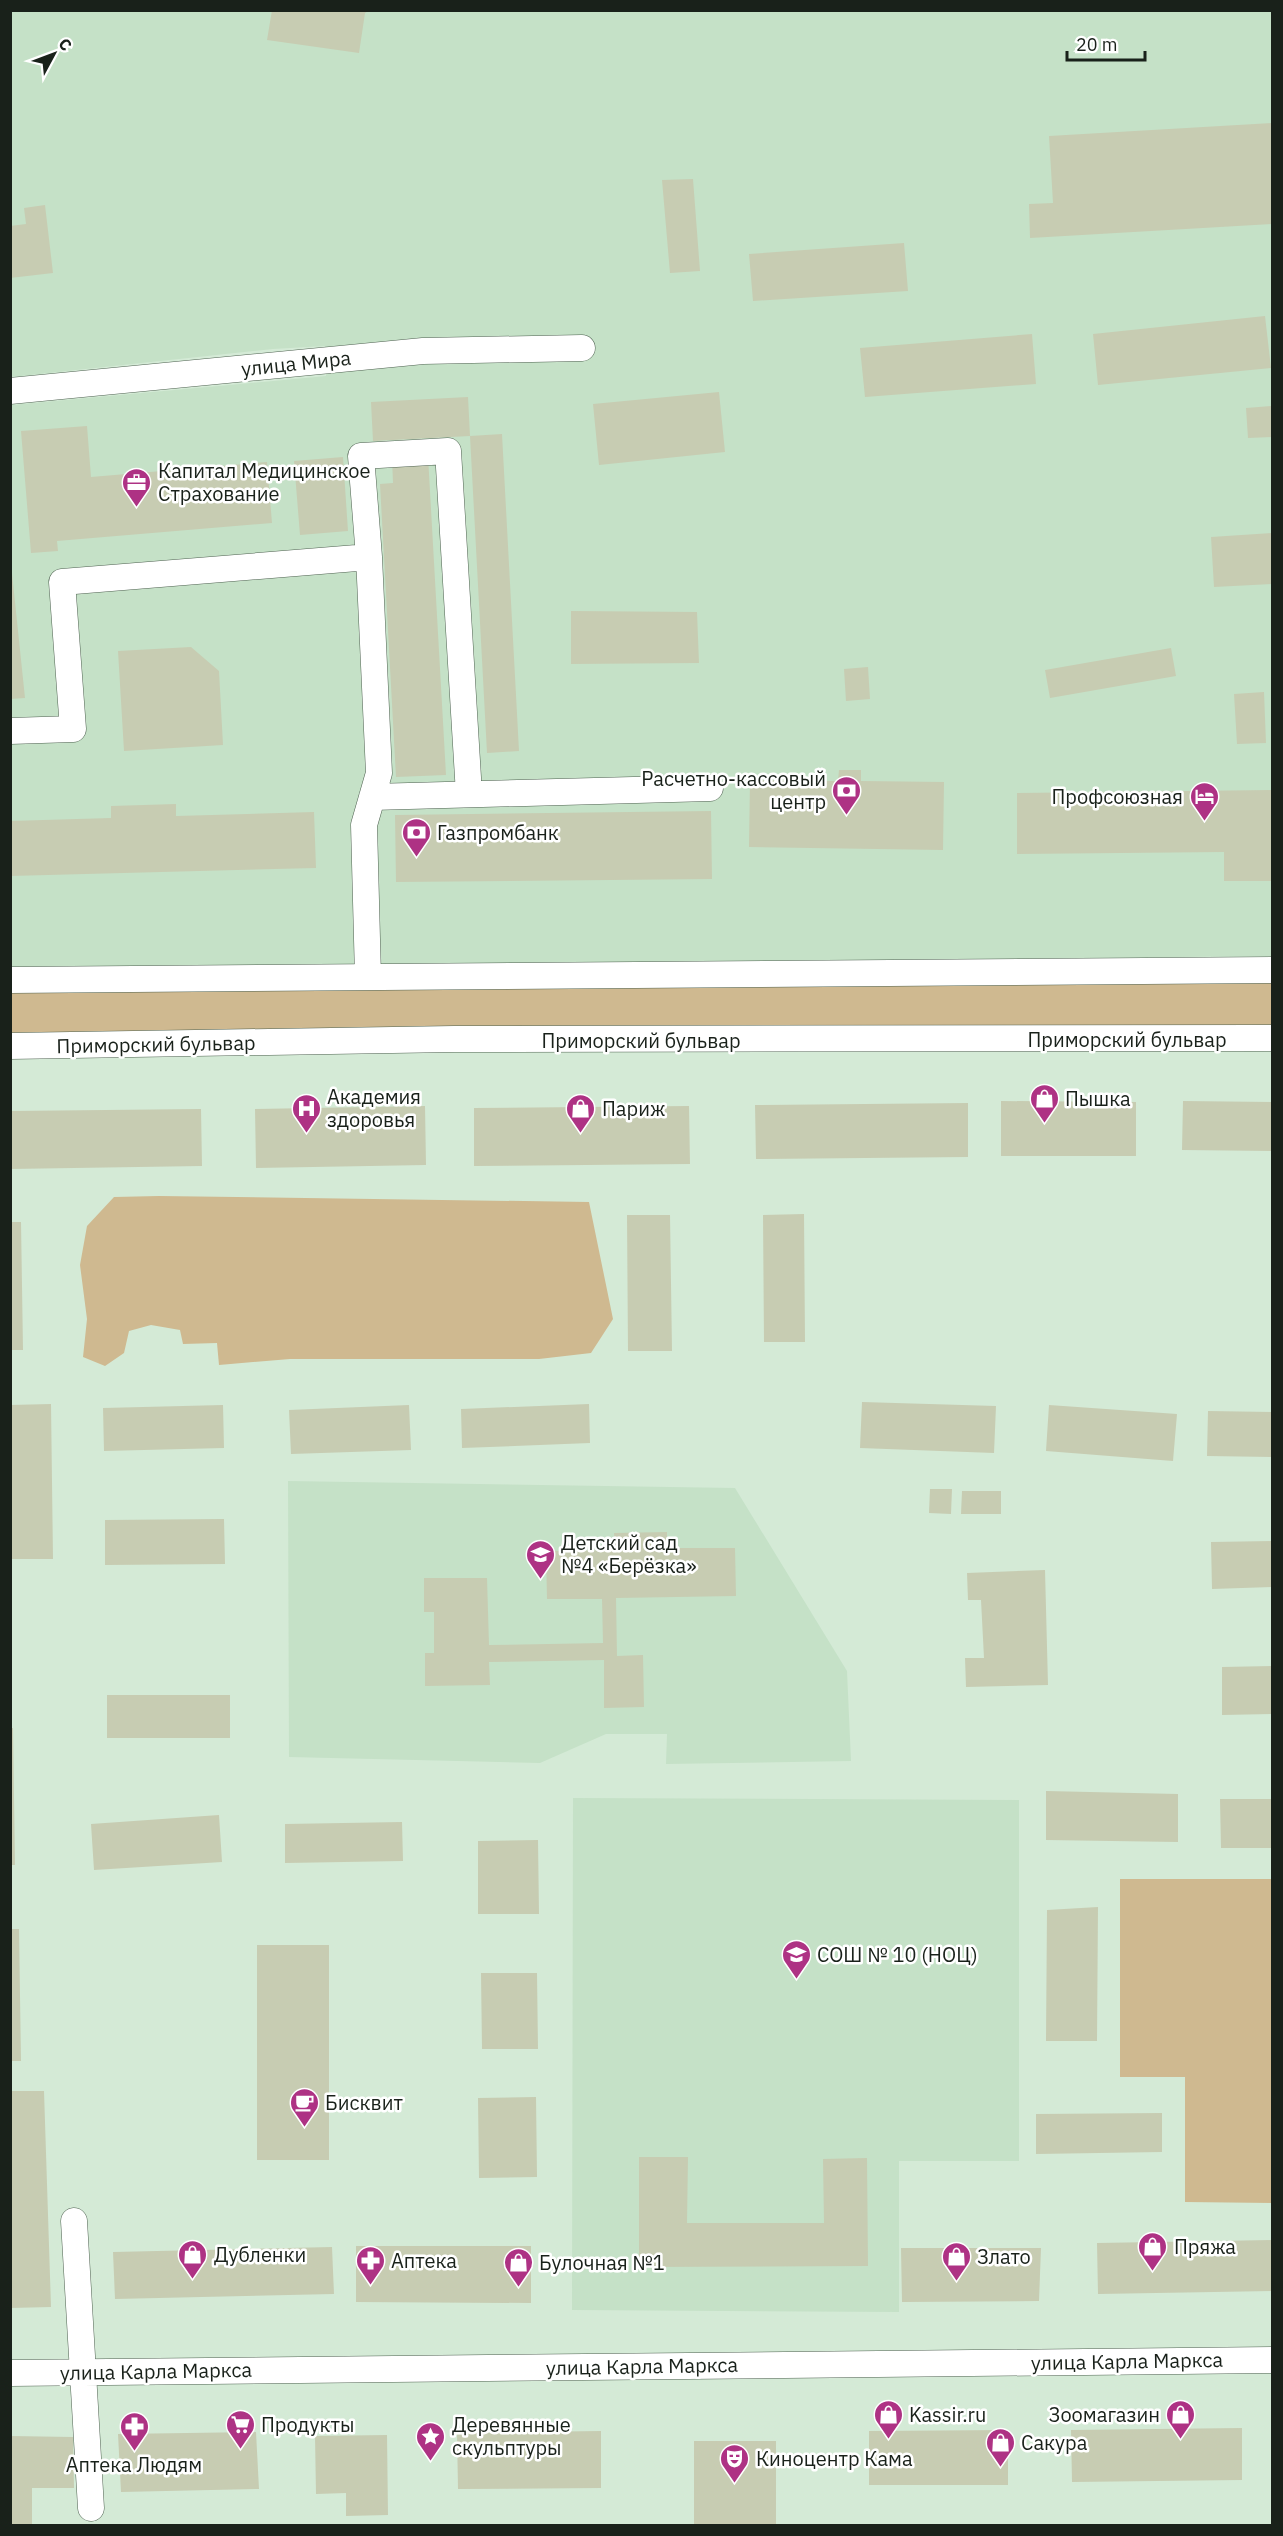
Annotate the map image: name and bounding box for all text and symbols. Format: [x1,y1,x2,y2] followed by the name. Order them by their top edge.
[24,24,84,84] north arrow
[1067,24,1145,62] scale bar
[1076,33,1118,56] text: 20 m
[54,34,76,55] text: С
[240,344,353,382] street label: улица Мира
[158,457,370,507] place label: Капитал Медицинское Страхование
[121,466,153,508] office icon: Капитал Медицинское Страхование
[641,765,826,815] place label: Расчетно-кассовый центр
[831,774,863,816] bank icon: Расчетно-кассовый центр
[1188,780,1220,822] hotel icon: Профсоюзная
[1051,783,1183,810] place label: Профсоюзная
[400,816,432,858] bank icon: Газпромбанк
[437,819,559,846] place label: Газпромбанк
[1027,1026,1227,1053] street label: Приморский бульвар
[541,1027,741,1054] street label: Приморский бульвар
[56,1029,256,1059] street label: Приморский бульвар
[1028,1082,1060,1124] shop icon: Пышка
[327,1083,421,1133] place label: Академия здоровья
[1065,1085,1131,1112] place label: Пышка
[290,1092,322,1134] hospital icon: Академия здоровья
[565,1092,597,1134] shop icon: Париж
[602,1095,665,1122] place label: Париж
[561,1529,697,1579] place label: Детский сад №4 «Берёзка»
[524,1538,556,1580] school or university icon: Детский сад №4 «Берёзка»
[780,1938,812,1980] school or university icon: СОШ № 10 (НОЦ)
[817,1941,978,1968] place label: СОШ № 10 (НОЦ)
[288,2086,320,2128] cafe icon: Бисквит
[325,2089,403,2116] place label: Бисквит
[1137,2230,1169,2272] shop icon: Пряжа
[1174,2233,1236,2260] place label: Пряжа
[177,2238,209,2280] shop icon: Дубленки
[940,2240,972,2282] shop icon: Злато
[214,2241,306,2268] place label: Дубленки
[977,2243,1031,2270] place label: Злато
[354,2244,386,2286] pharmacy icon: Аптека
[502,2246,534,2288] shop icon: Булочная №1
[391,2247,457,2274] place label: Аптека
[539,2249,665,2276] place label: Булочная №1
[1031,2346,1224,2376] street label: улица Карла Маркса
[546,2351,739,2381] street label: улица Карла Маркса
[60,2356,253,2386] street label: улица Карла Маркса
[872,2398,904,2440] shop icon: Kassir.ru
[1165,2398,1197,2440] shop icon: Зоомагазин
[909,2401,986,2428] place label: Kassir.ru
[1049,2401,1160,2428] place label: Зоомагазин
[224,2408,256,2450] supermarket icon: Продукты
[118,2410,150,2452] pharmacy icon: Аптека Людям
[261,2411,354,2438] place label: Продукты
[452,2411,571,2461] place label: Деревянные скульптуры
[415,2420,447,2462] place icon: Деревянные скульптуры
[984,2426,1016,2468] shop icon: Сакура
[1021,2429,1088,2456] place label: Сакура
[719,2442,751,2484] theatre icon: Киноцентр Кама
[756,2445,913,2472] place label: Киноцентр Кама
[66,2451,202,2478] place label: Аптека Людям

